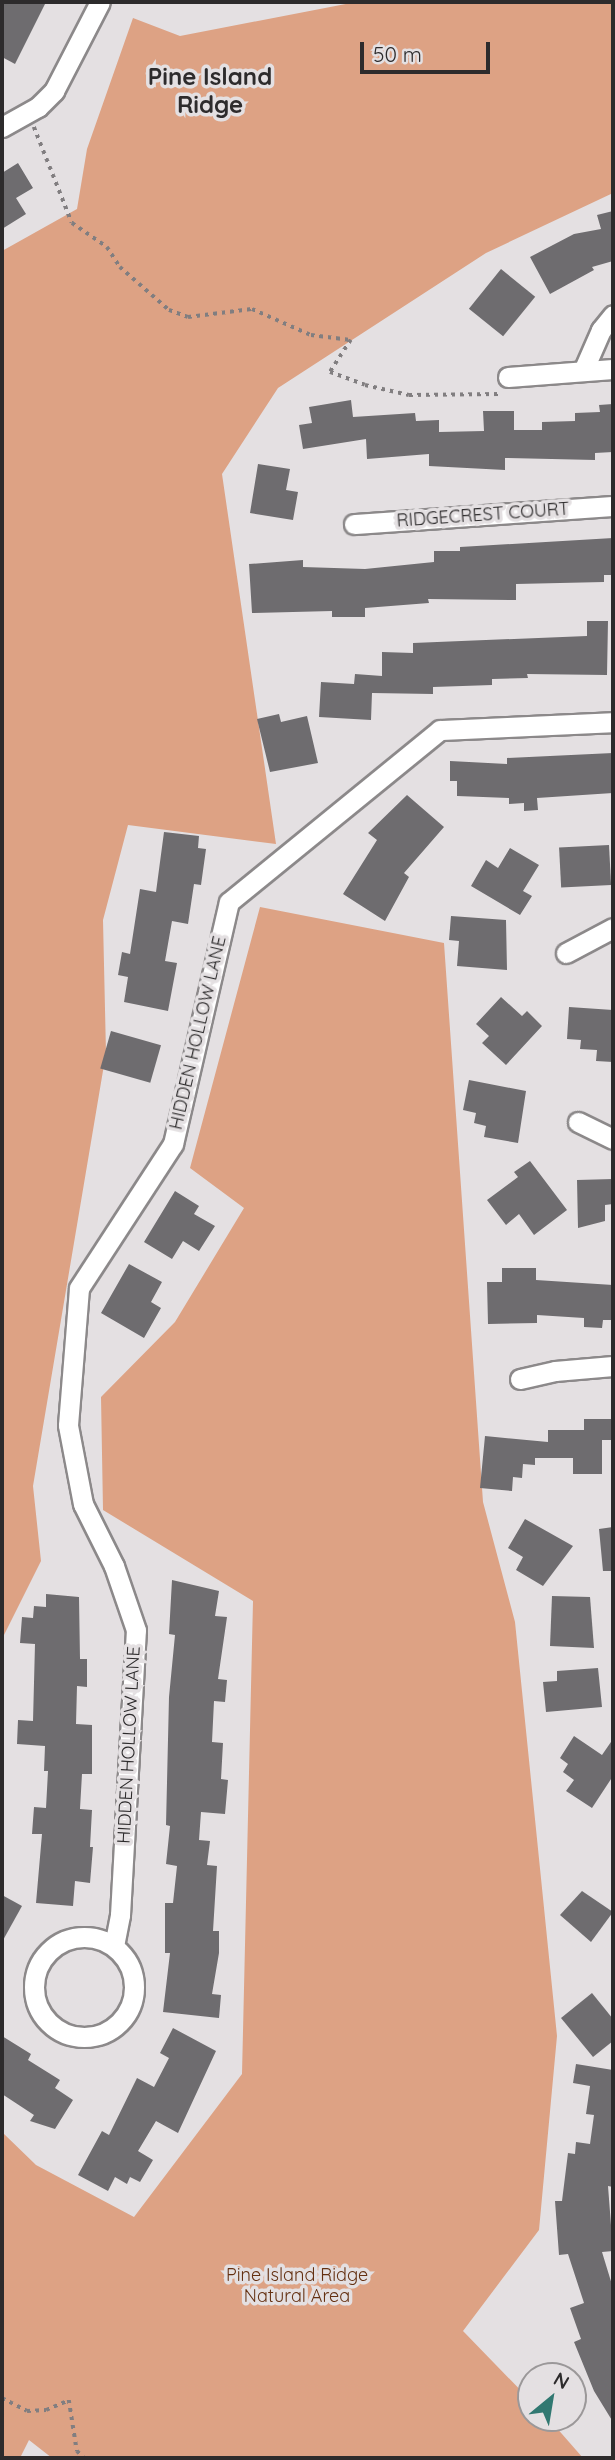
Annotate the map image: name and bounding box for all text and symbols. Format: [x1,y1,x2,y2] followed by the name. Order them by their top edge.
[363,28,492,72] scale bar
[373,41,422,67] text: 50 m
[148,63,272,119] district label: Pine Island Ridge
[396,498,570,532] street label: RIDGECREST COURT
[165,934,231,1132] street label: HIDDEN HOLLOW LANE
[113,1646,145,1844] street label: HIDDEN HOLLOW LANE
[226,2265,368,2308] park label: Pine Island Ridge Natural Area
[517,2362,587,2432] north arrow
[549,2367,574,2394] text: N

